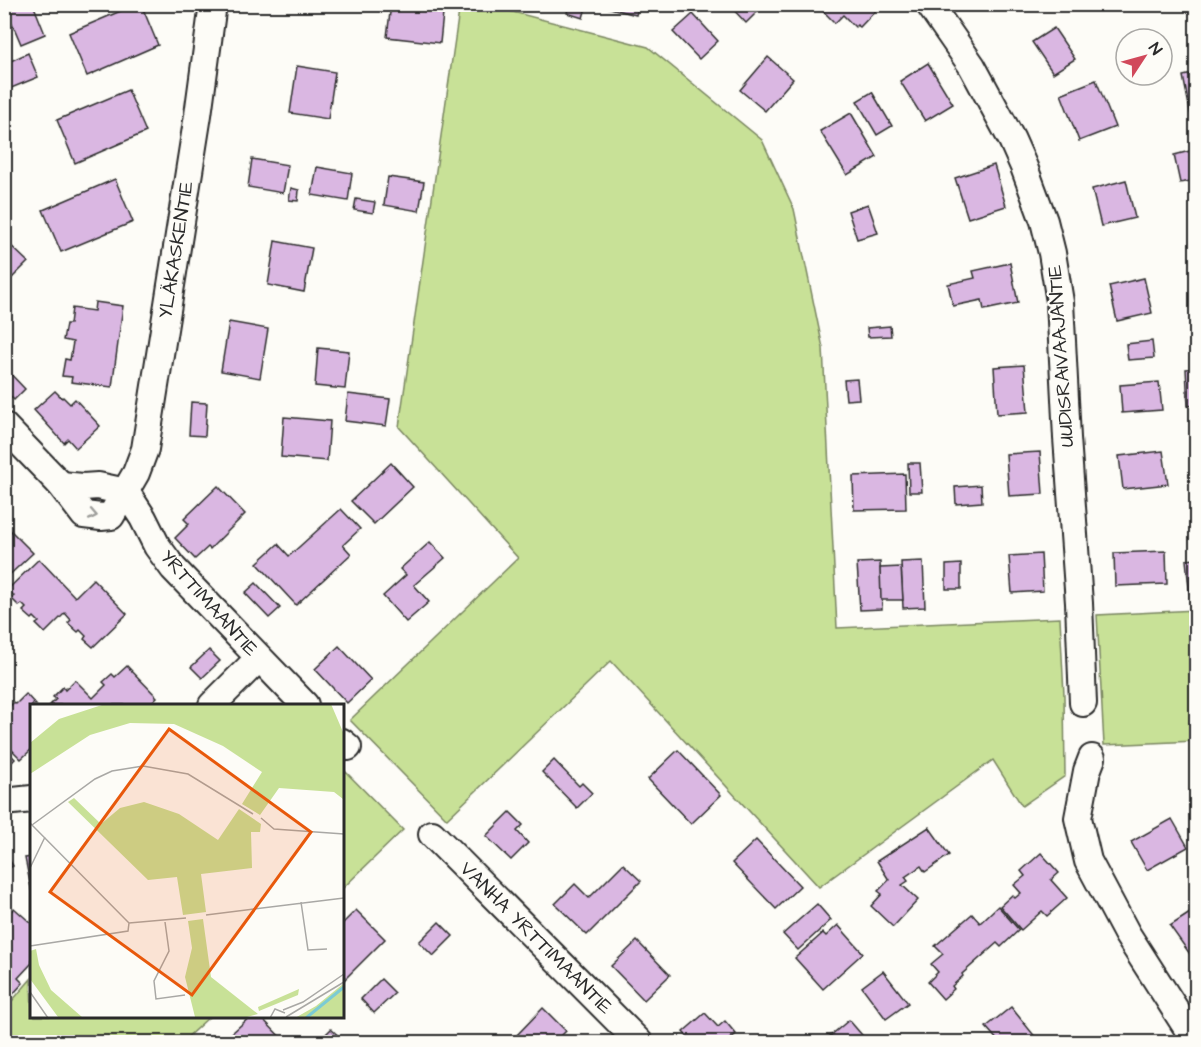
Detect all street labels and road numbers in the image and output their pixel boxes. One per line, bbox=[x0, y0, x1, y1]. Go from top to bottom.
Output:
street label: YLÄKASKENTIE bbox=[151, 179, 201, 321]
street label: UUDISRAIVAAJANTIE bbox=[1041, 264, 1081, 448]
street label: YRTTIMAANTIE bbox=[153, 543, 265, 663]
street label: VANHA YRTTIMAANTIE bbox=[453, 855, 619, 1021]

